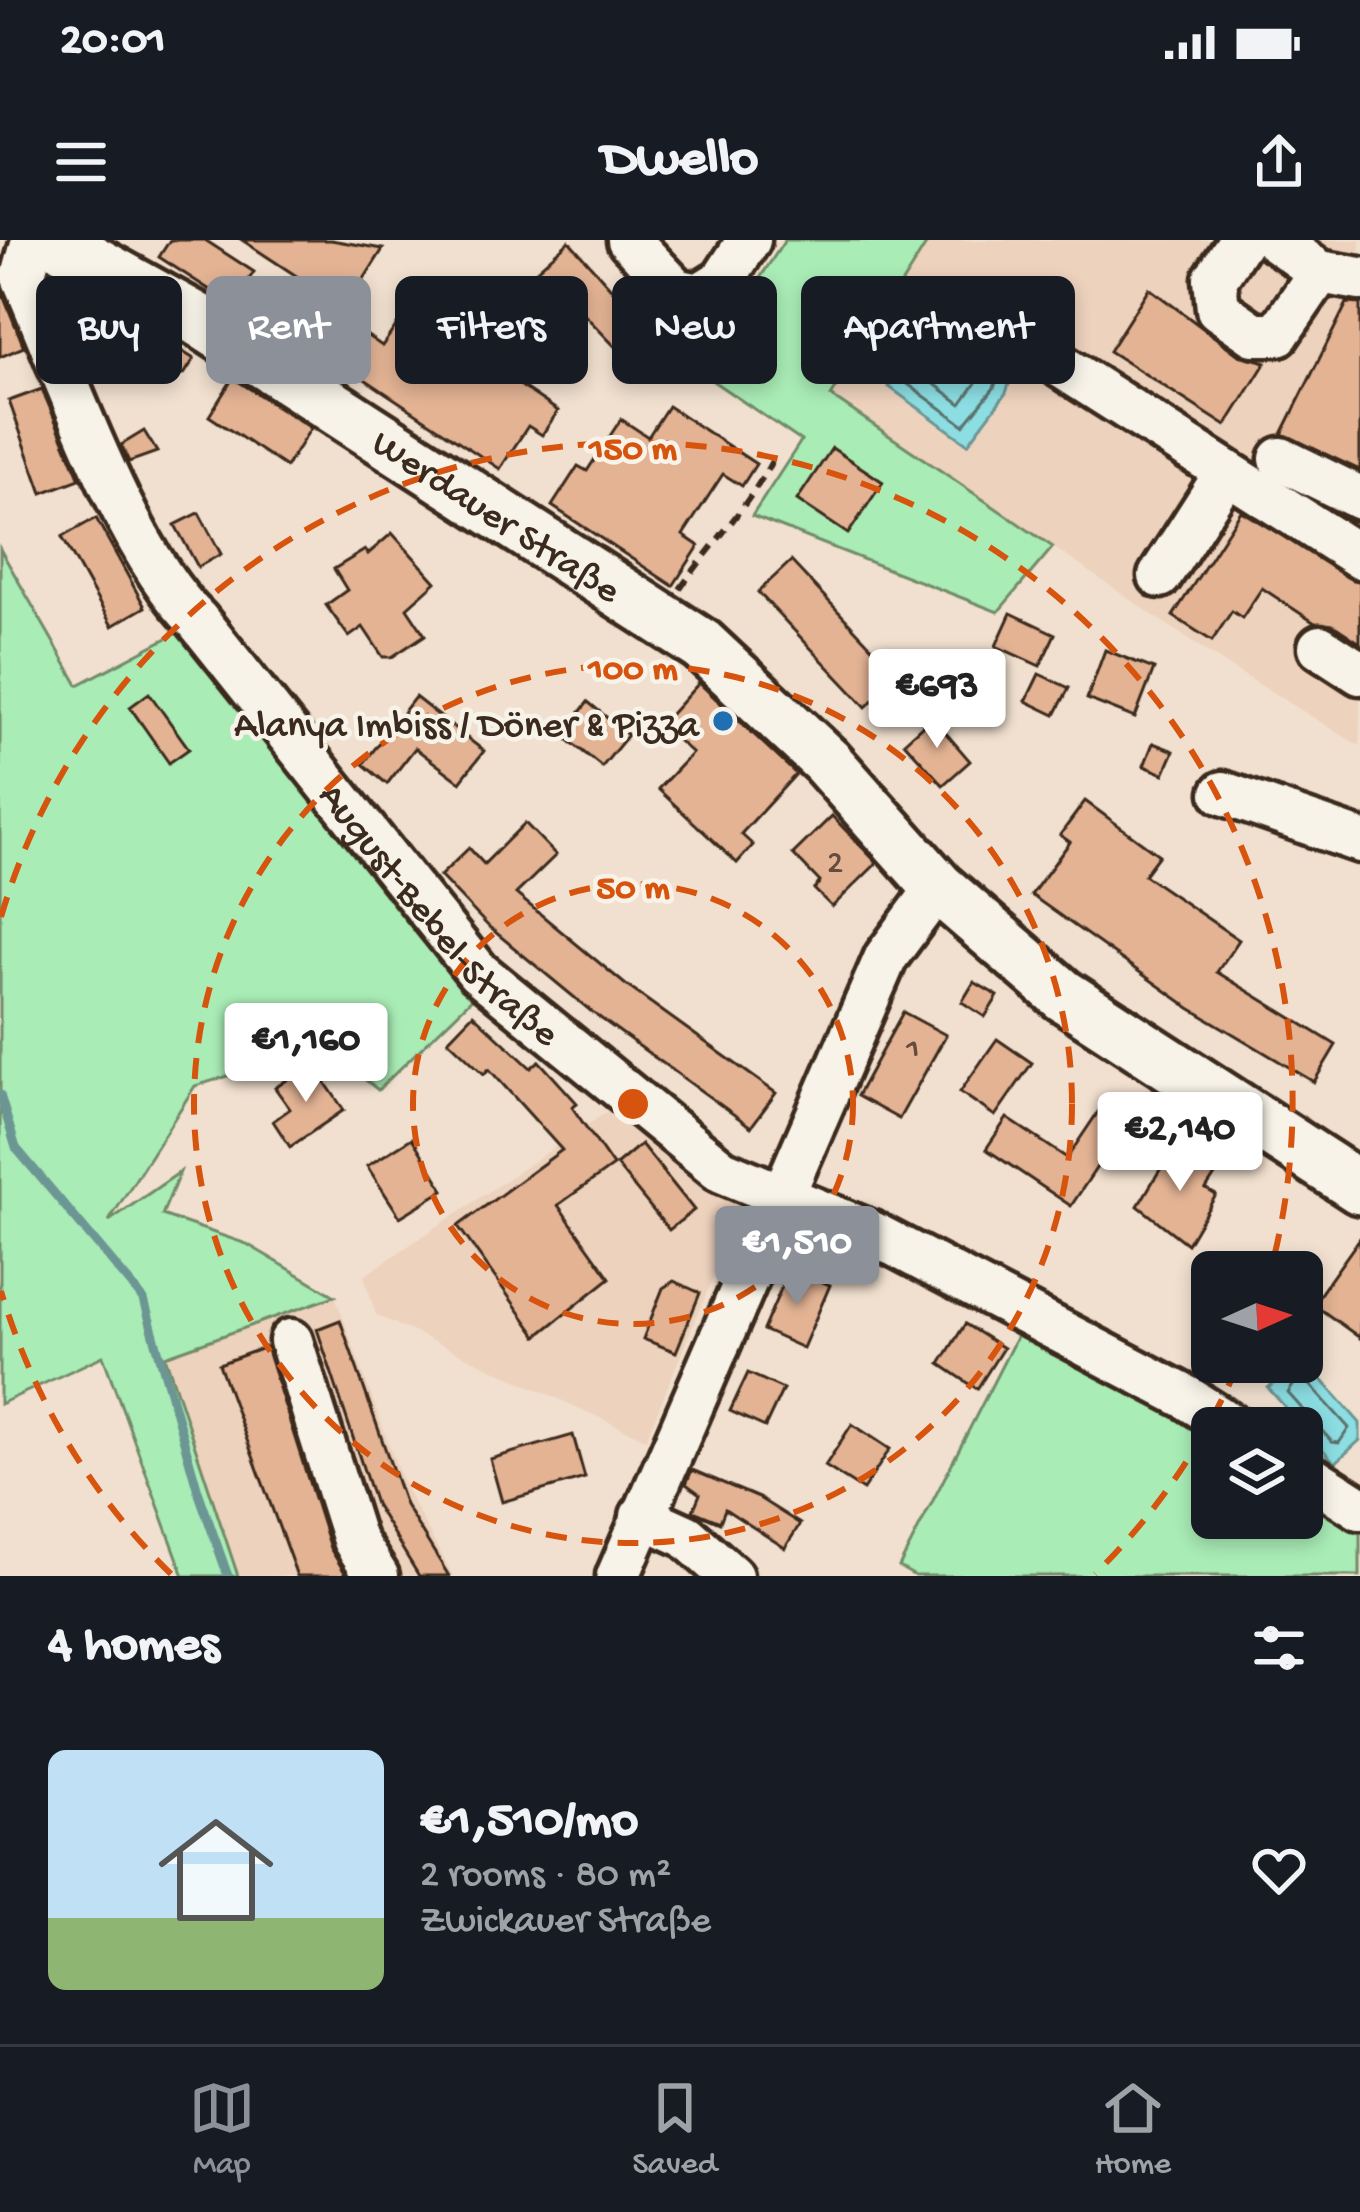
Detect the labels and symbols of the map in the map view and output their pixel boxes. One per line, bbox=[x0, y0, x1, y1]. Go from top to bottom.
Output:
street label: Werdauer Straße bbox=[362, 422, 628, 617]
text: 150 m bbox=[587, 430, 677, 473]
pin: €693 bbox=[866, 649, 1008, 751]
text: 100 m bbox=[586, 650, 678, 693]
place label: Alanya Imbiss / Döner & Pizza bbox=[234, 705, 700, 751]
marker: Alanya Imbiss / Döner & Pizza bbox=[710, 708, 736, 734]
street label: August-Bebel-Straße bbox=[306, 776, 567, 1060]
house number: 2 bbox=[827, 846, 843, 884]
text: 50 m bbox=[596, 869, 670, 912]
pin: €1,160 bbox=[208, 1003, 404, 1105]
house number: 1 bbox=[905, 1032, 920, 1070]
centre of rings bbox=[612, 1083, 654, 1125]
pin: €2,140 bbox=[1082, 1092, 1278, 1194]
pin: €1,510 bbox=[699, 1206, 895, 1308]
north arrow bbox=[1191, 1251, 1323, 1383]

